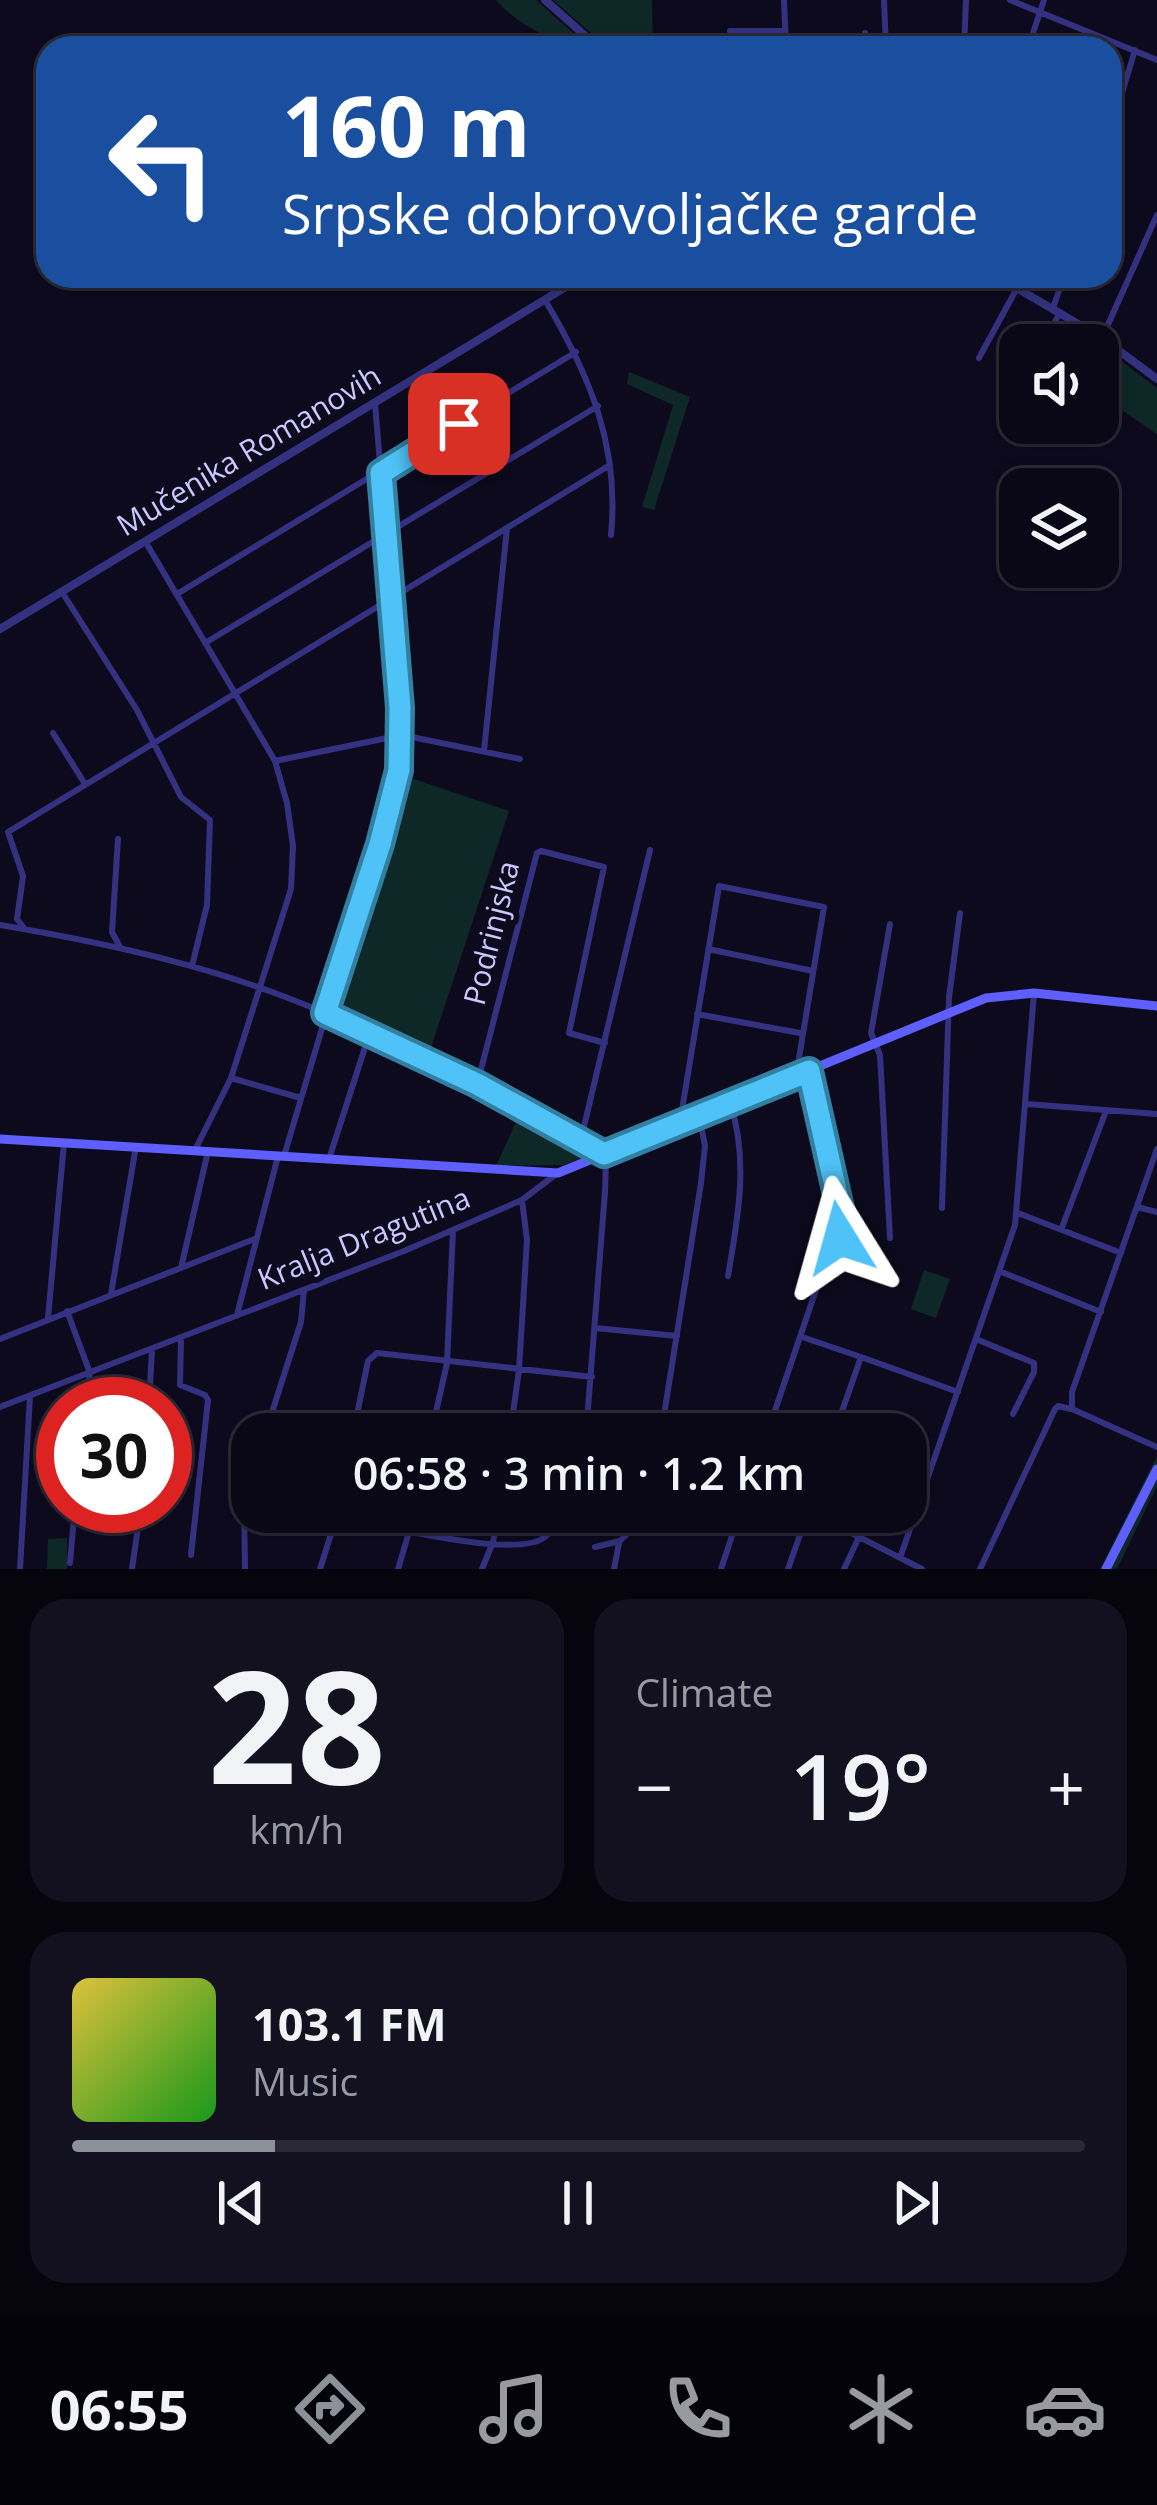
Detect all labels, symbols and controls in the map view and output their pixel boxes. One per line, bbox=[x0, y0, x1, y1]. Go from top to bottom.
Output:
text: 160 m bbox=[282, 67, 530, 182]
icon: left bbox=[84, 84, 240, 240]
text: Srpske dobrovoljačke garde bbox=[282, 176, 978, 250]
map controls bbox=[999, 324, 1119, 588]
button: sound bbox=[999, 324, 1119, 444]
street label: Mučenika Romanovih bbox=[109, 355, 388, 545]
pin bbox=[408, 373, 510, 475]
icon: arrive bbox=[426, 391, 492, 457]
button: layers bbox=[999, 468, 1119, 588]
street label: Podrinjska bbox=[453, 856, 528, 1009]
position arrow bbox=[777, 1175, 903, 1301]
street label: Kralja Dragutina bbox=[251, 1176, 476, 1299]
speed limit sign: 30 bbox=[36, 1377, 192, 1533]
text: 06:58 · 3 min · 1.2 km bbox=[353, 1442, 805, 1503]
text: 28 bbox=[208, 1617, 386, 1830]
text: Climate bbox=[636, 1665, 773, 1718]
text: 19° bbox=[790, 1724, 931, 1846]
text: − bbox=[636, 1741, 673, 1831]
text: + bbox=[1047, 1741, 1085, 1831]
text: km/h bbox=[249, 1802, 344, 1855]
text: 103.1 FM bbox=[252, 1993, 447, 2054]
text: Music bbox=[252, 2054, 358, 2107]
icon: previous bbox=[208, 2170, 274, 2236]
icon: pause bbox=[545, 2170, 611, 2236]
icon: next bbox=[883, 2170, 949, 2236]
icon: directions bbox=[288, 2367, 372, 2451]
icon: music bbox=[472, 2367, 556, 2451]
icon: phone bbox=[656, 2367, 740, 2451]
icon: climate bbox=[839, 2367, 923, 2451]
icon: car bbox=[1023, 2367, 1107, 2451]
text: 06:55 bbox=[50, 2372, 189, 2446]

